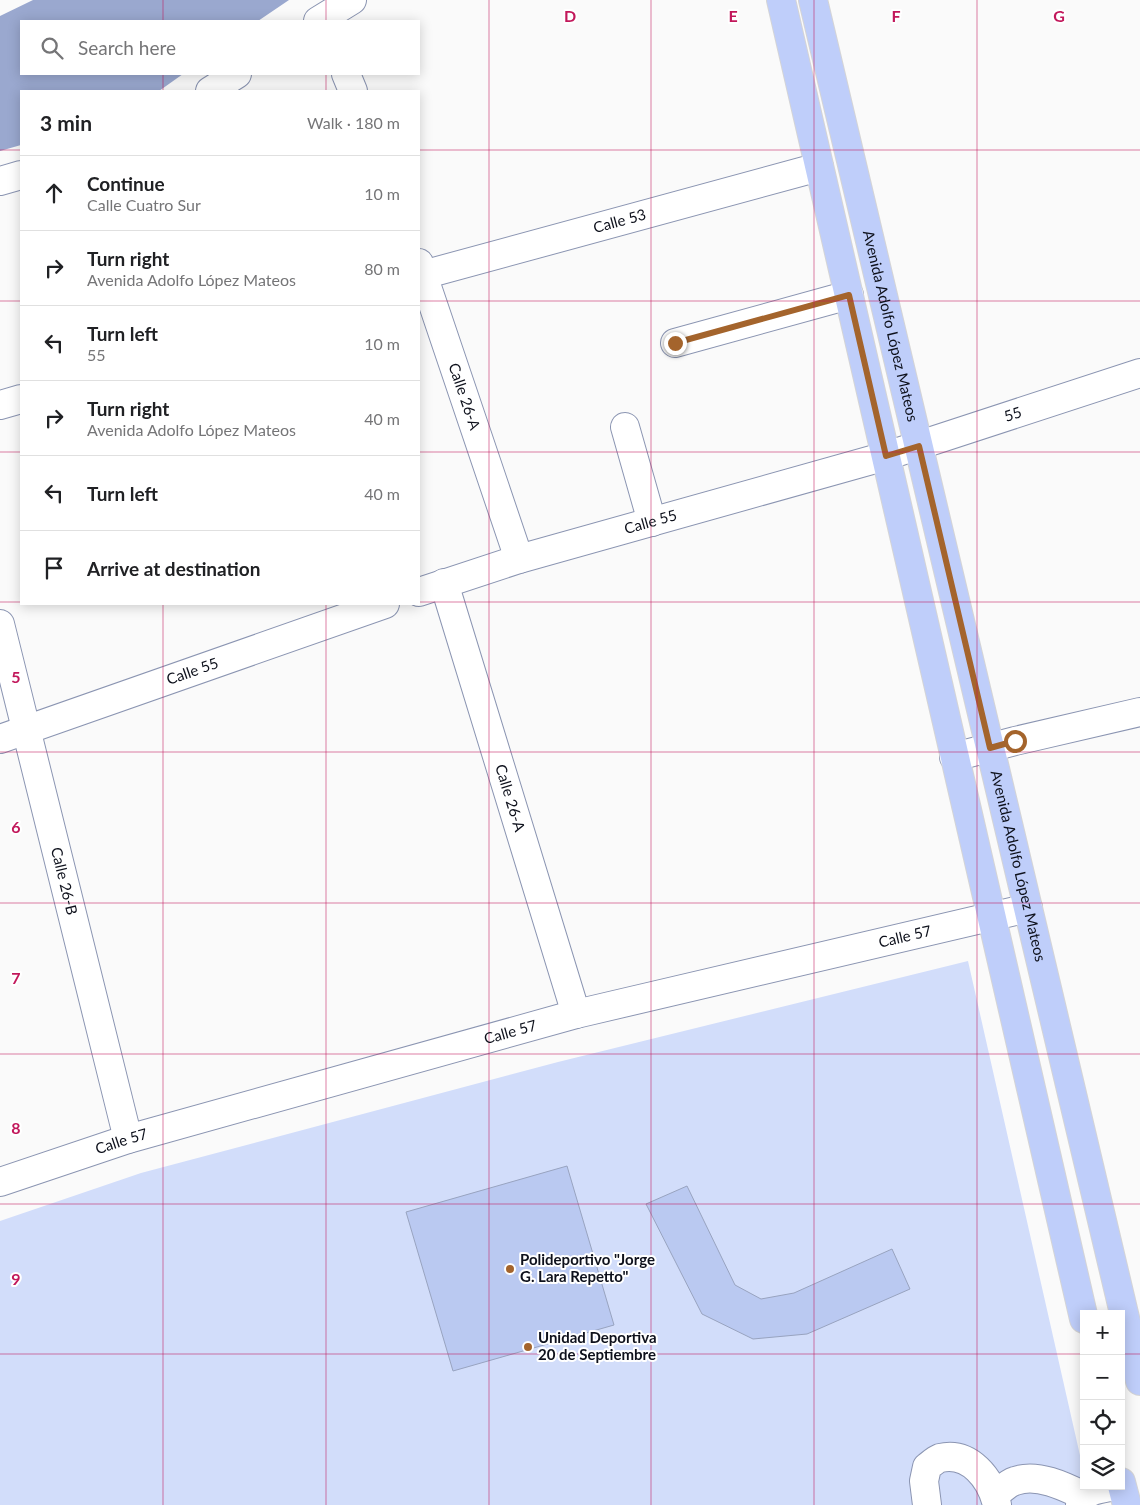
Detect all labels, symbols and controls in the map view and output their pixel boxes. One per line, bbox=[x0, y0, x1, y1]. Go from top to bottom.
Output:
text: D bbox=[564, 6, 576, 25]
text: E bbox=[728, 6, 738, 25]
text: F bbox=[891, 6, 901, 25]
text: G bbox=[1053, 6, 1065, 25]
search box bbox=[20, 20, 420, 75]
icon: search bbox=[38, 34, 66, 62]
text: Search here bbox=[78, 36, 176, 59]
text: 3 min bbox=[40, 110, 92, 135]
text: Walk · 180 m bbox=[307, 113, 400, 132]
text: Continue bbox=[87, 172, 165, 195]
icon: ahead bbox=[40, 179, 68, 207]
text: 10 m bbox=[364, 184, 400, 203]
text: Calle Cuatro Sur bbox=[87, 195, 201, 214]
street label: Calle 53 bbox=[591, 205, 648, 236]
street label: Avenida Adolfo López Mateos bbox=[860, 228, 923, 423]
text: Turn right bbox=[87, 247, 169, 270]
icon: right bbox=[40, 254, 68, 282]
text: 80 m bbox=[364, 259, 400, 278]
text: Avenida Adolfo López Mateos bbox=[87, 270, 296, 289]
text: Turn left bbox=[87, 322, 158, 345]
icon: left bbox=[40, 329, 68, 357]
route end bbox=[664, 332, 687, 355]
text: 10 m bbox=[364, 334, 400, 353]
text: 55 bbox=[87, 345, 106, 364]
street label: Calle 26-A bbox=[445, 360, 485, 433]
text: Turn right bbox=[87, 397, 169, 420]
street label: 55 bbox=[1002, 402, 1024, 425]
icon: right bbox=[40, 404, 68, 432]
text: 40 m bbox=[364, 409, 400, 428]
text: Avenida Adolfo López Mateos bbox=[87, 420, 296, 439]
icon: left bbox=[40, 479, 68, 507]
text: Turn left bbox=[87, 482, 158, 505]
text: 40 m bbox=[364, 484, 400, 503]
street label: Calle 55 bbox=[622, 505, 679, 537]
icon: arrive bbox=[40, 554, 68, 582]
text: Arrive at destination bbox=[87, 557, 260, 580]
street label: Calle 55 bbox=[164, 653, 221, 688]
text: 5 bbox=[11, 667, 21, 686]
route start bbox=[1004, 730, 1027, 753]
street label: Calle 26-A bbox=[492, 762, 530, 835]
street label: Avenida Adolfo López Mateos bbox=[988, 768, 1050, 963]
text: 6 bbox=[11, 817, 21, 836]
street label: Calle 26-B bbox=[48, 845, 82, 917]
street label: Calle 57 bbox=[876, 921, 933, 951]
text: 7 bbox=[11, 968, 21, 987]
street label: Calle 57 bbox=[482, 1015, 539, 1047]
text: 8 bbox=[11, 1118, 21, 1137]
street label: Calle 57 bbox=[93, 1124, 150, 1157]
place label: Polideportivo "Jorge G. Lara Repetto" bbox=[520, 1250, 655, 1285]
marker: Polideportivo "Jorge G. Lara Repetto" bbox=[504, 1263, 516, 1275]
text: 9 bbox=[11, 1269, 21, 1288]
map controls bbox=[1080, 1310, 1125, 1490]
button: + bbox=[1080, 1310, 1125, 1355]
place label: Unidad Deportiva 20 de Septiembre bbox=[538, 1328, 657, 1363]
marker: Unidad Deportiva 20 de Septiembre bbox=[522, 1341, 534, 1353]
button: − bbox=[1080, 1355, 1125, 1400]
button: locate bbox=[1080, 1400, 1125, 1445]
button: layers bbox=[1080, 1445, 1125, 1490]

